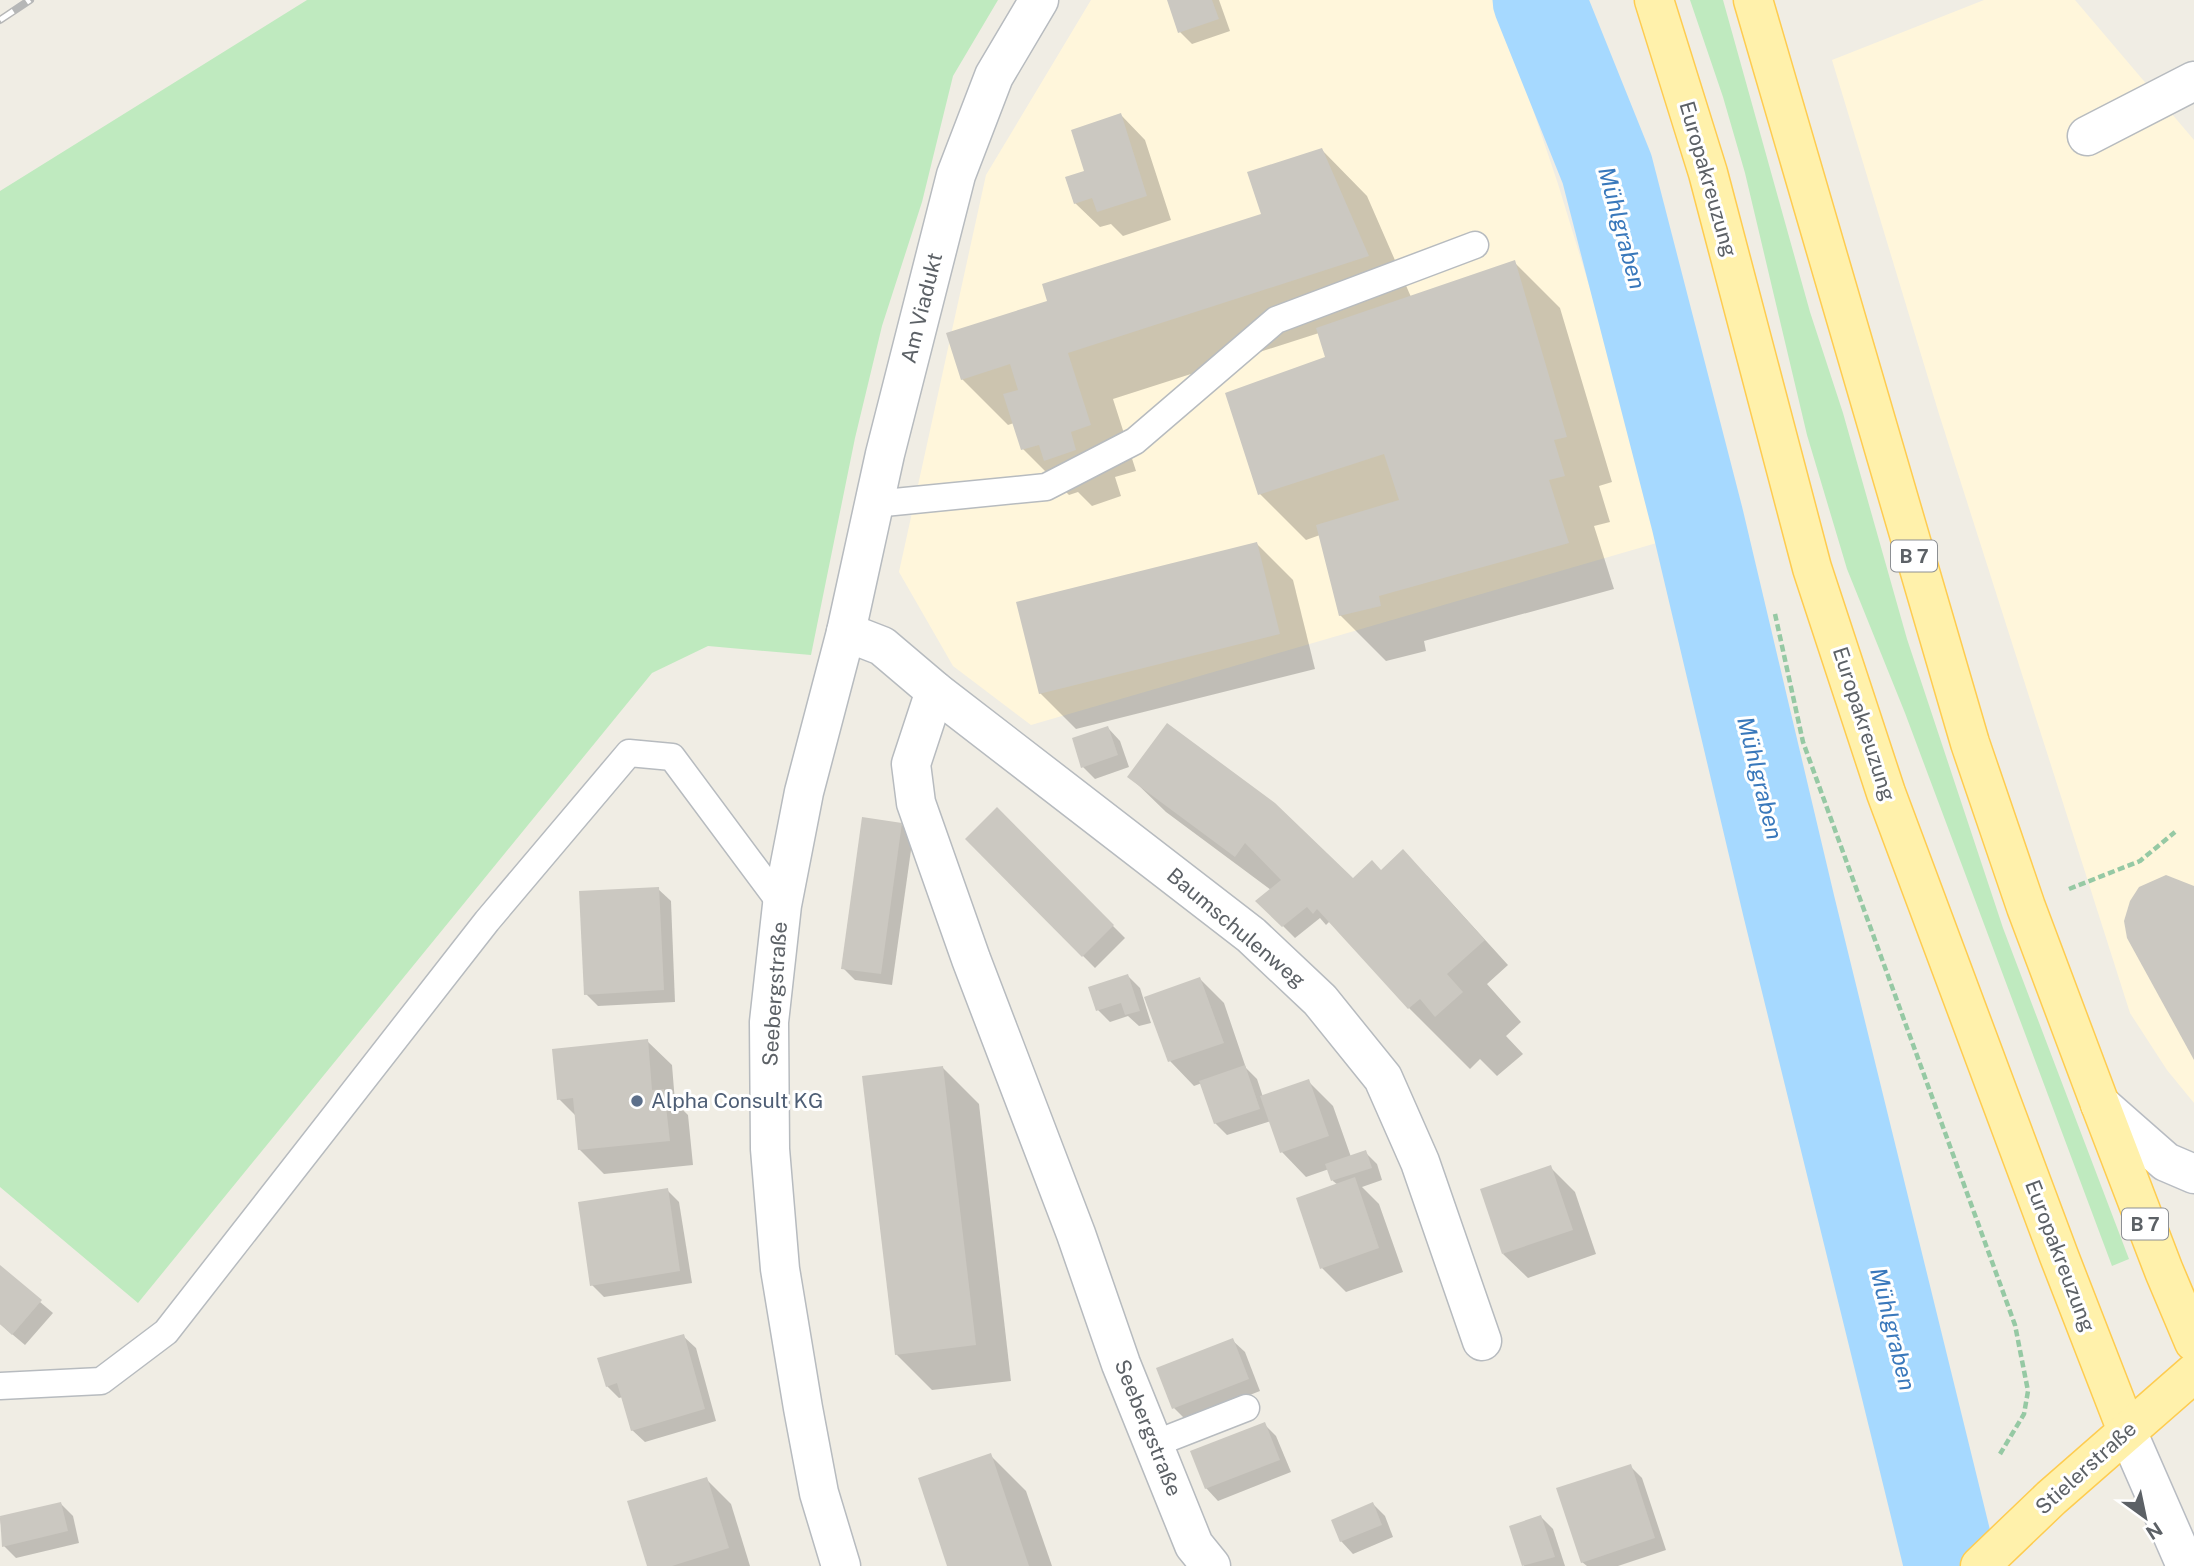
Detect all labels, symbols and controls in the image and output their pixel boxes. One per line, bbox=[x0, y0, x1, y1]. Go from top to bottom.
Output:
street label: Europakreuzung bbox=[1674, 98, 1743, 259]
water label: Mühlgraben bbox=[1593, 164, 1652, 292]
street label: Am Viadukt bbox=[896, 250, 947, 366]
road number: B 7 bbox=[1891, 540, 1937, 572]
street label: Europakreuzung bbox=[1828, 644, 1901, 804]
water label: Mühlgraben bbox=[1732, 714, 1789, 842]
street label: Baumschulenweg bbox=[1162, 862, 1311, 993]
street label: Seebergstraße bbox=[757, 921, 792, 1067]
place label: Alpha Consult KG bbox=[651, 1088, 823, 1113]
marker: Alpha Consult KG bbox=[629, 1093, 645, 1109]
street label: Europakreuzung bbox=[2020, 1176, 2101, 1335]
road number: B 7 bbox=[2122, 1208, 2168, 1240]
water label: Mühlgraben bbox=[1865, 1265, 1922, 1393]
street label: Seebergstraße bbox=[1110, 1356, 1187, 1500]
street label: Stielerstraße bbox=[2030, 1416, 2141, 1519]
north arrow bbox=[2110, 1482, 2180, 1552]
text: N bbox=[2142, 1518, 2166, 1545]

